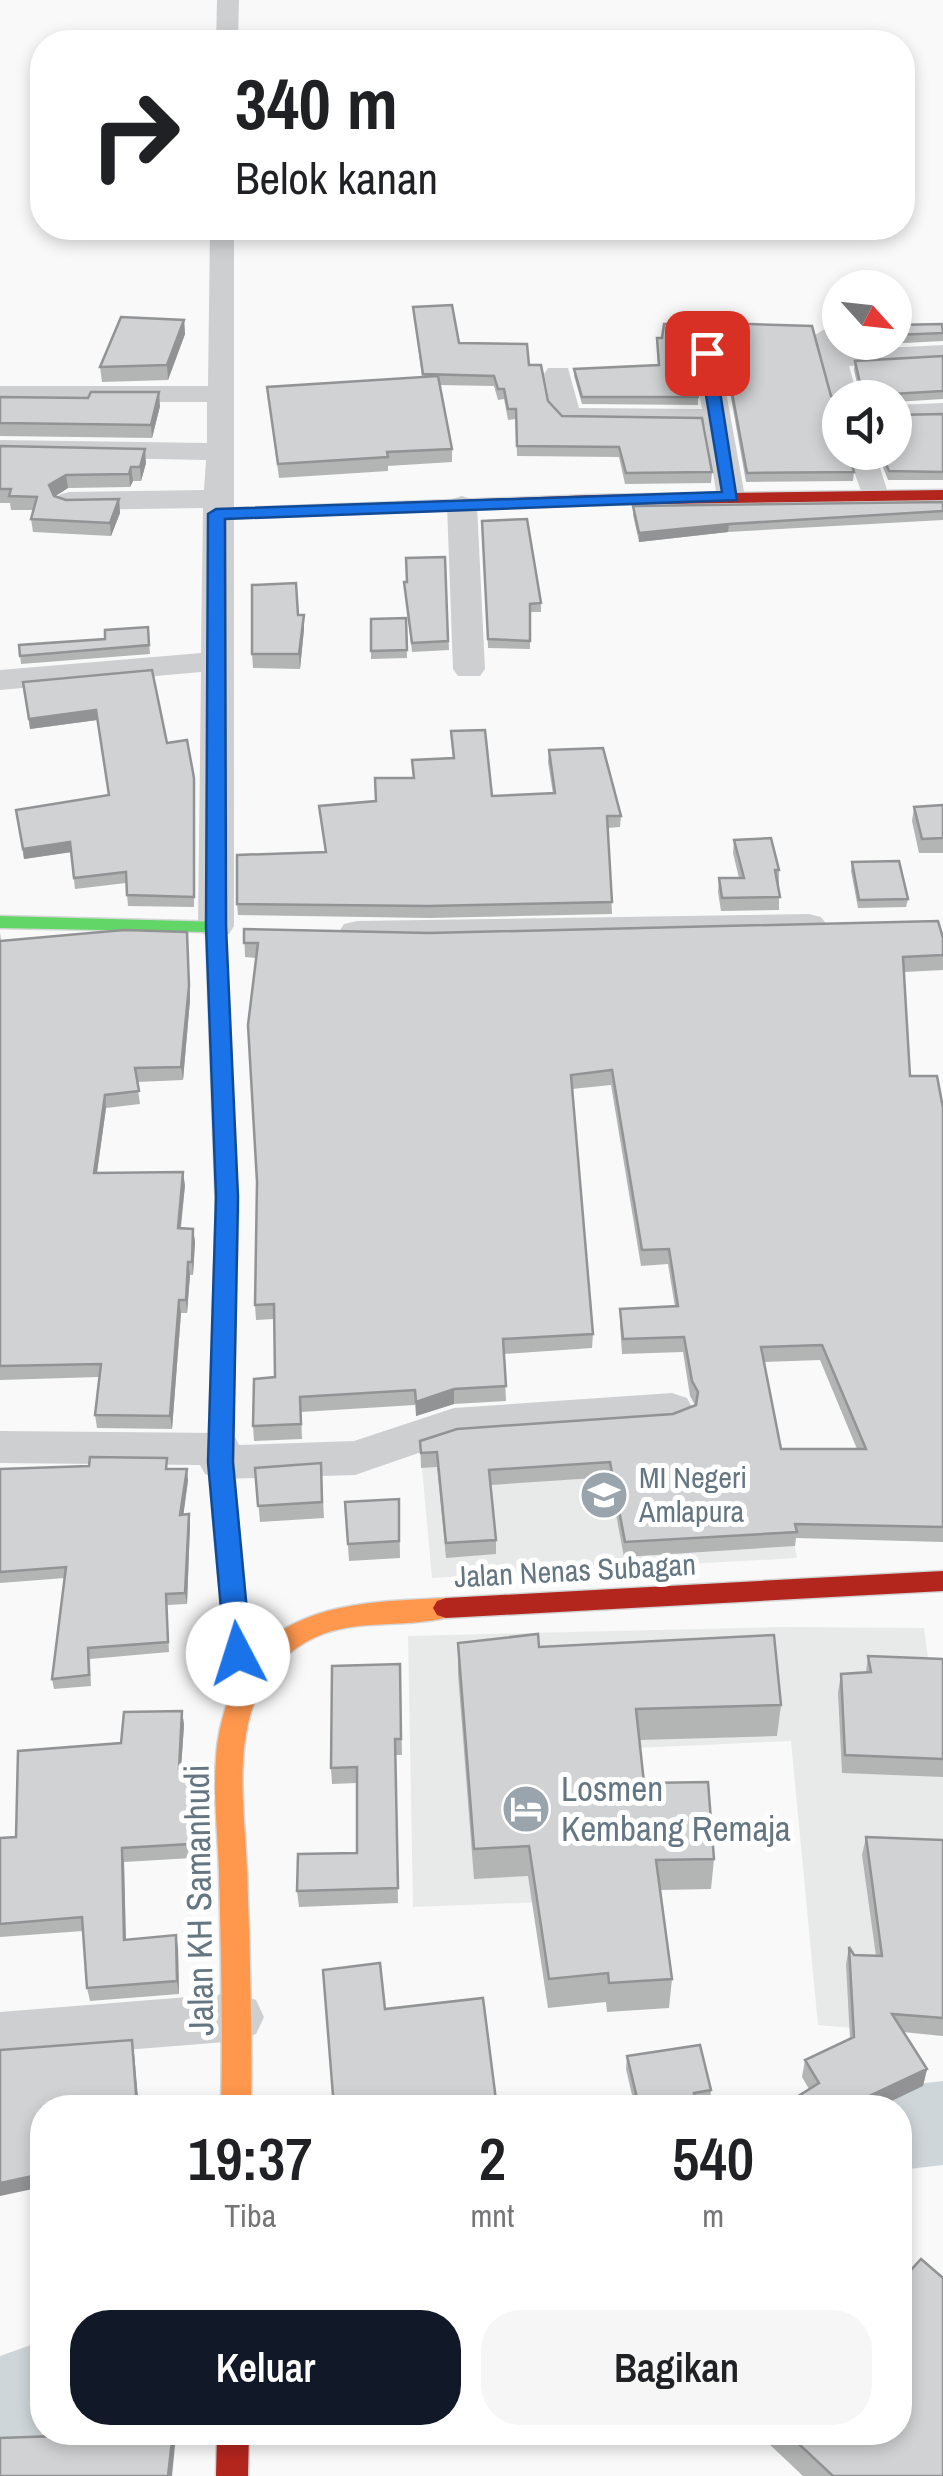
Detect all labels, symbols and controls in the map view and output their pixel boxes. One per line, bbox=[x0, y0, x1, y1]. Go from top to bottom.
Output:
text: 340 m bbox=[235, 57, 398, 151]
icon: right bbox=[70, 70, 200, 200]
text: Belok kanan bbox=[235, 147, 438, 208]
north arrow bbox=[822, 270, 912, 360]
map controls bbox=[822, 270, 912, 470]
pin bbox=[665, 311, 750, 396]
icon: arrive bbox=[680, 326, 735, 381]
button: sound bbox=[822, 380, 912, 470]
place label: MI Negeri Amlapura bbox=[638, 1457, 747, 1531]
school or university icon: MI Negeri Amlapura bbox=[578, 1469, 630, 1521]
street label: Jalan Nenas Subagan bbox=[453, 1544, 697, 1596]
position arrow bbox=[186, 1602, 290, 1706]
street label: Jalan KH Samanhudi bbox=[173, 1764, 224, 2036]
place label: Losmen Kembang Remaja bbox=[561, 1765, 791, 1852]
hotel icon: Losmen Kembang Remaja bbox=[500, 1783, 552, 1835]
text: 19:37 bbox=[188, 2118, 313, 2199]
text: 2 bbox=[479, 2118, 506, 2199]
text: 540 bbox=[672, 2118, 754, 2199]
text: Tiba bbox=[224, 2194, 276, 2237]
text: mnt bbox=[471, 2194, 514, 2237]
text: m bbox=[702, 2194, 724, 2237]
button: Keluar bbox=[70, 2310, 461, 2425]
button: Bagikan bbox=[481, 2310, 872, 2425]

